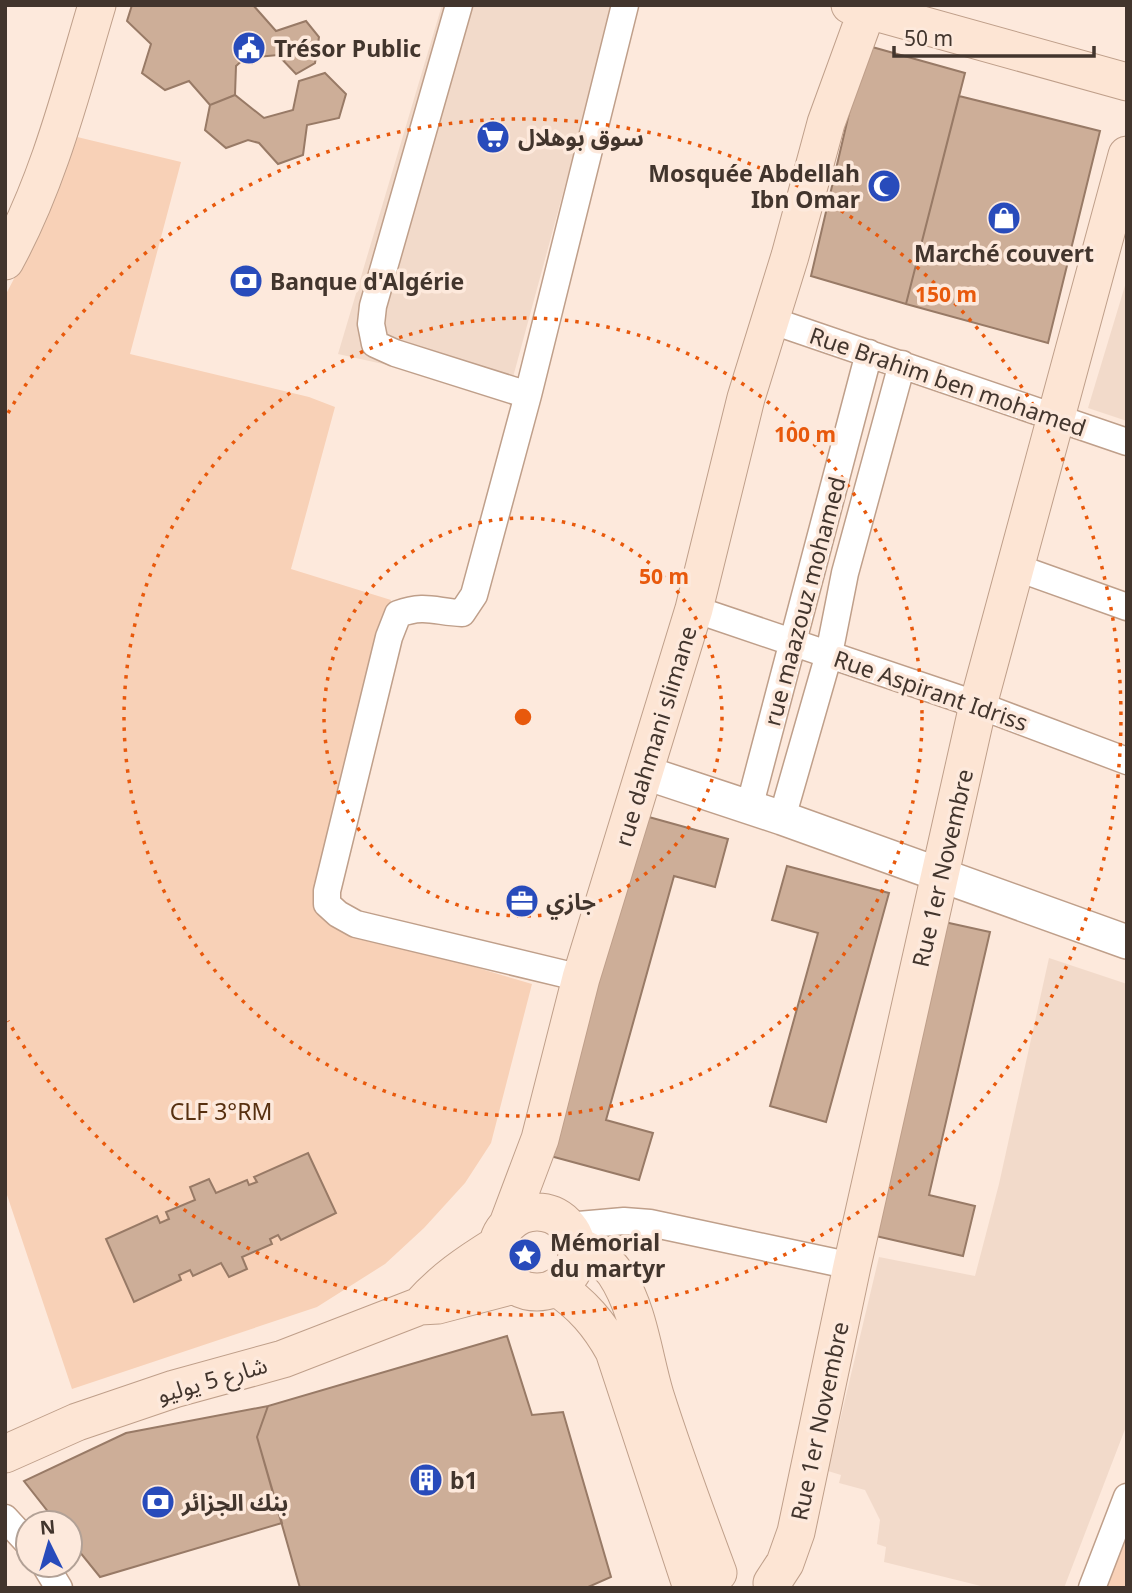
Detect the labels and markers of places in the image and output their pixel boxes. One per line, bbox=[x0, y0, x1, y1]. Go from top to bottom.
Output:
public building icon: Trésor Public bbox=[230, 29, 268, 67]
place label: Trésor Public bbox=[274, 32, 421, 64]
supermarket icon: سوق بوهلال bbox=[474, 118, 512, 156]
place label: سوق بوهلال bbox=[518, 121, 644, 153]
place label: Mosquée Abdellah Ibn Omar bbox=[648, 157, 860, 215]
mosque icon: Mosquée Abdellah Ibn Omar bbox=[865, 167, 903, 205]
shop icon: Marché couvert bbox=[985, 199, 1023, 237]
place label: Marché couvert bbox=[914, 237, 1094, 269]
bank icon: Banque d'Algérie bbox=[227, 262, 265, 300]
place label: Banque d'Algérie bbox=[270, 265, 464, 297]
centre of rings bbox=[511, 705, 535, 729]
office icon: جازي bbox=[503, 882, 541, 920]
place label: جازي bbox=[546, 885, 596, 920]
place label: Mémorial du martyr bbox=[550, 1226, 665, 1284]
place icon: Mémorial du martyr bbox=[506, 1236, 544, 1274]
building icon: b1 bbox=[407, 1461, 445, 1499]
place label: b1 bbox=[450, 1464, 478, 1496]
bank icon: بنك الجزائر bbox=[139, 1483, 177, 1521]
place label: بنك الجزائر bbox=[181, 1486, 288, 1518]

